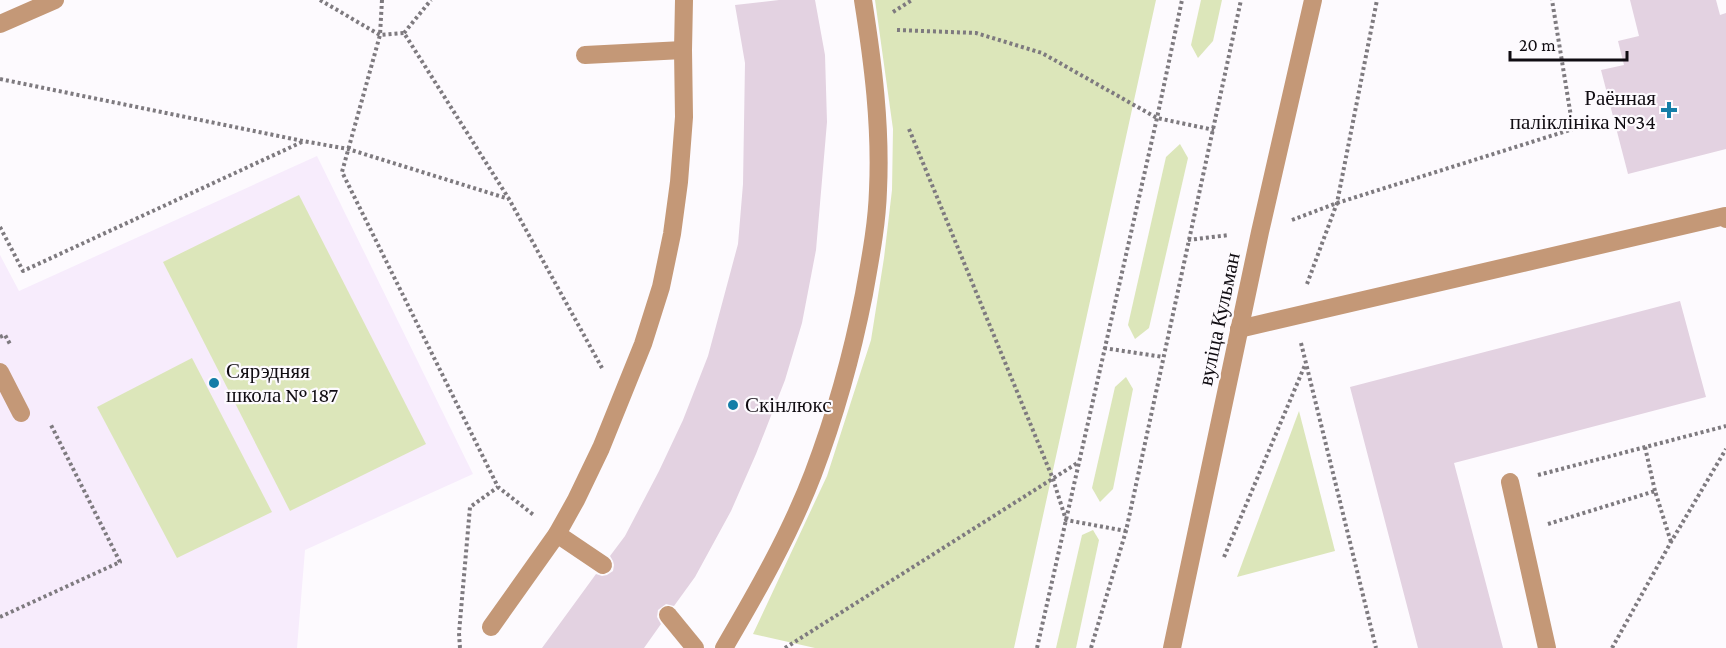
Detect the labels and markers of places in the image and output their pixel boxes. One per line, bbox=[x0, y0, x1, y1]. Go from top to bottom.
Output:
place label: Раённая паліклініка №34 bbox=[1510, 86, 1656, 134]
marker: Раённая паліклініка №34 bbox=[1660, 101, 1678, 119]
place label: Сярэдняя школа № 187 bbox=[226, 359, 339, 407]
marker: Сярэдняя школа № 187 bbox=[207, 376, 221, 390]
place label: Скінлюкс bbox=[745, 393, 831, 417]
marker: Скінлюкс bbox=[726, 398, 740, 412]

